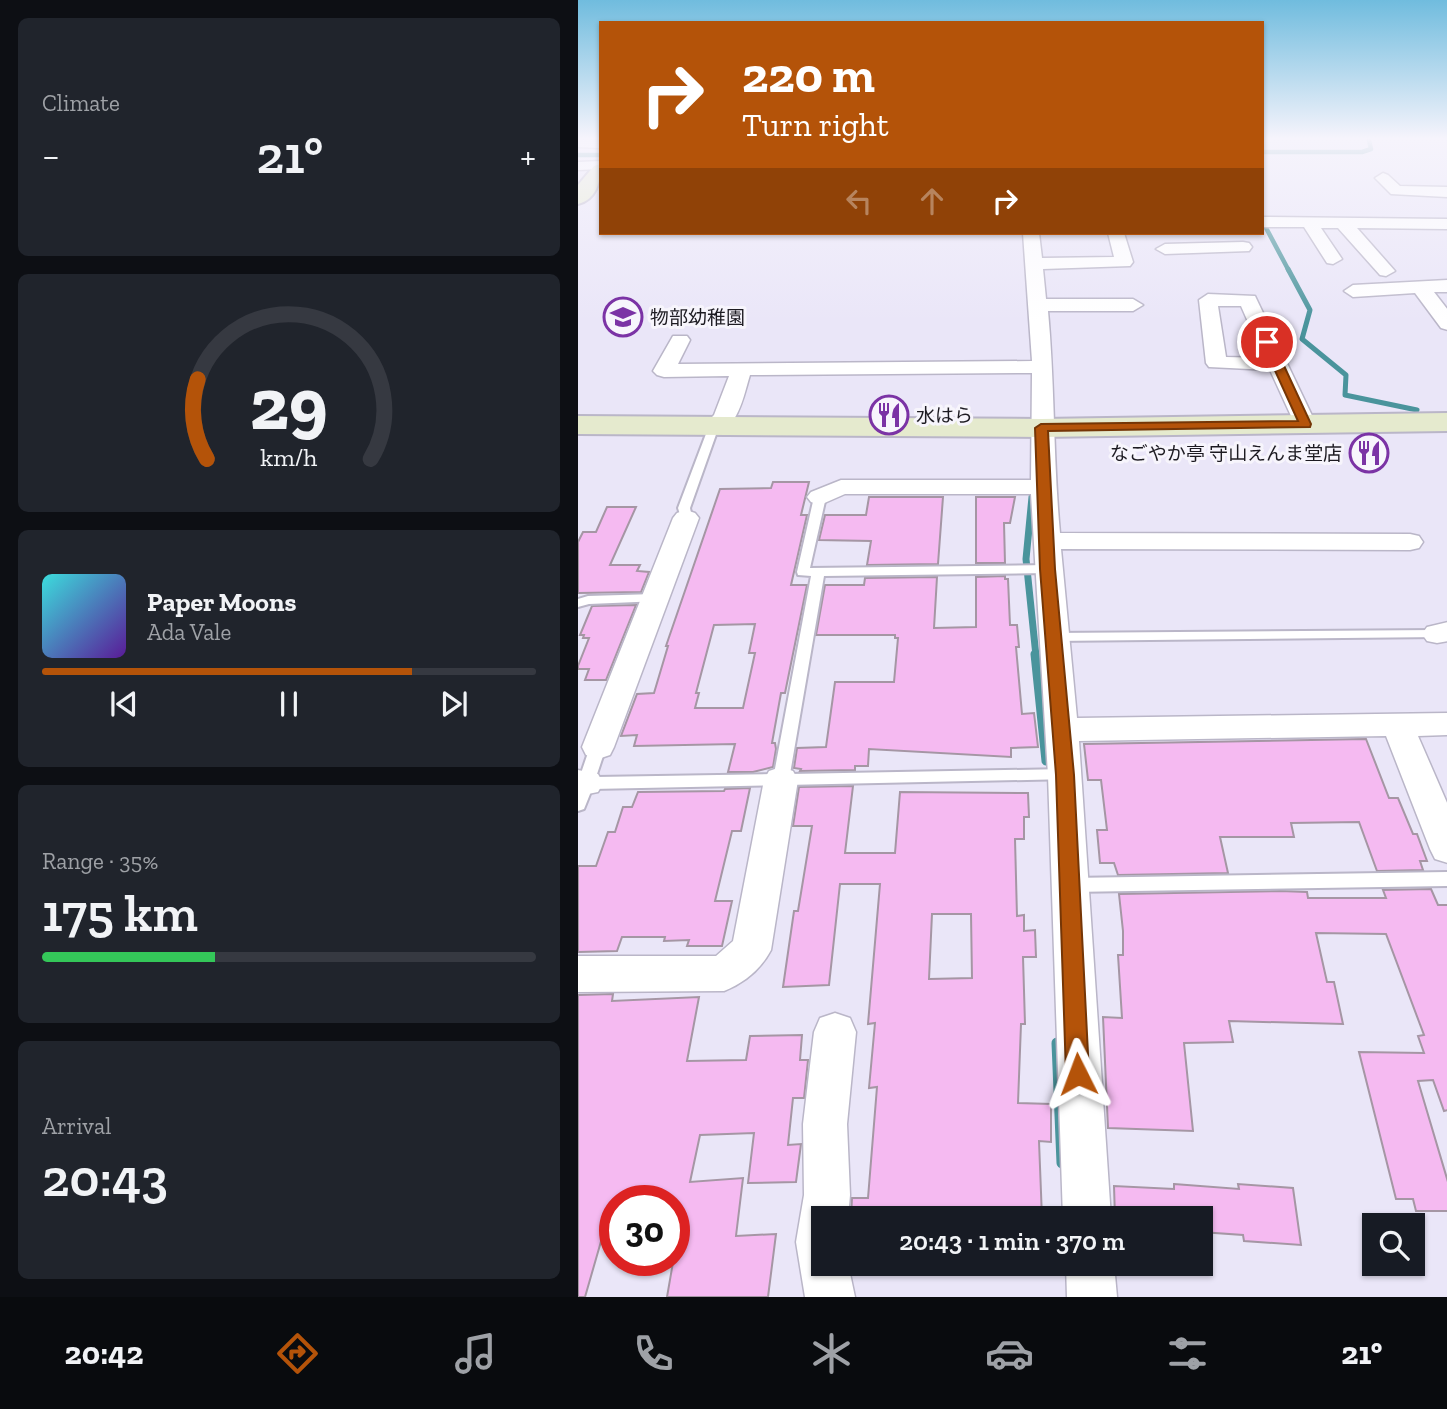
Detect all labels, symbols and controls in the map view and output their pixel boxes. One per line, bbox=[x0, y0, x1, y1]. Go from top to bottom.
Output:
text: 220 m bbox=[742, 46, 875, 105]
icon: right bbox=[627, 49, 718, 140]
text: Climate bbox=[42, 89, 120, 117]
text: Turn right bbox=[742, 106, 889, 144]
text: 21° bbox=[257, 124, 323, 186]
text: − bbox=[42, 133, 60, 179]
text: + bbox=[520, 133, 536, 179]
icon: left bbox=[840, 182, 878, 220]
icon: ahead bbox=[913, 182, 951, 220]
icon: right bbox=[986, 182, 1024, 220]
school or university icon: 物部幼稚園 bbox=[602, 296, 644, 338]
place label: 物部幼稚園 bbox=[650, 306, 745, 329]
pin bbox=[1237, 312, 1297, 372]
icon: arrive bbox=[1248, 323, 1286, 361]
text: 29 bbox=[250, 360, 328, 448]
restaurant icon: 水はら bbox=[868, 394, 910, 436]
place label: 水はら bbox=[916, 404, 973, 427]
restaurant icon: なごやか亭 守山えんま堂店 bbox=[1348, 432, 1390, 474]
text: km/h bbox=[260, 441, 318, 471]
place label: なごやか亭 守山えんま堂店 bbox=[1110, 442, 1342, 465]
text: Paper Moons bbox=[147, 586, 296, 618]
text: Ada Vale bbox=[147, 618, 231, 646]
icon: previous bbox=[105, 685, 143, 723]
icon: pause bbox=[270, 685, 308, 723]
icon: next bbox=[435, 685, 473, 723]
text: Range · 35% bbox=[42, 847, 158, 875]
text: 175 km bbox=[42, 882, 198, 944]
position arrow bbox=[1041, 1037, 1115, 1111]
text: Arrival bbox=[42, 1112, 111, 1140]
text: 20:43 bbox=[42, 1147, 168, 1209]
speed limit sign: 30 bbox=[599, 1185, 690, 1276]
map controls bbox=[1362, 1213, 1425, 1276]
button: search bbox=[1362, 1213, 1425, 1276]
text: 20:43 · 1 min · 370 m bbox=[899, 1225, 1125, 1257]
icon: directions bbox=[273, 1329, 322, 1378]
icon: music bbox=[451, 1329, 500, 1378]
icon: phone bbox=[629, 1329, 678, 1378]
icon: climate bbox=[807, 1329, 856, 1378]
icon: car bbox=[985, 1329, 1034, 1378]
icon: filters bbox=[1163, 1329, 1212, 1378]
text: 20:42 bbox=[65, 1334, 144, 1372]
text: 21° bbox=[1341, 1334, 1382, 1372]

